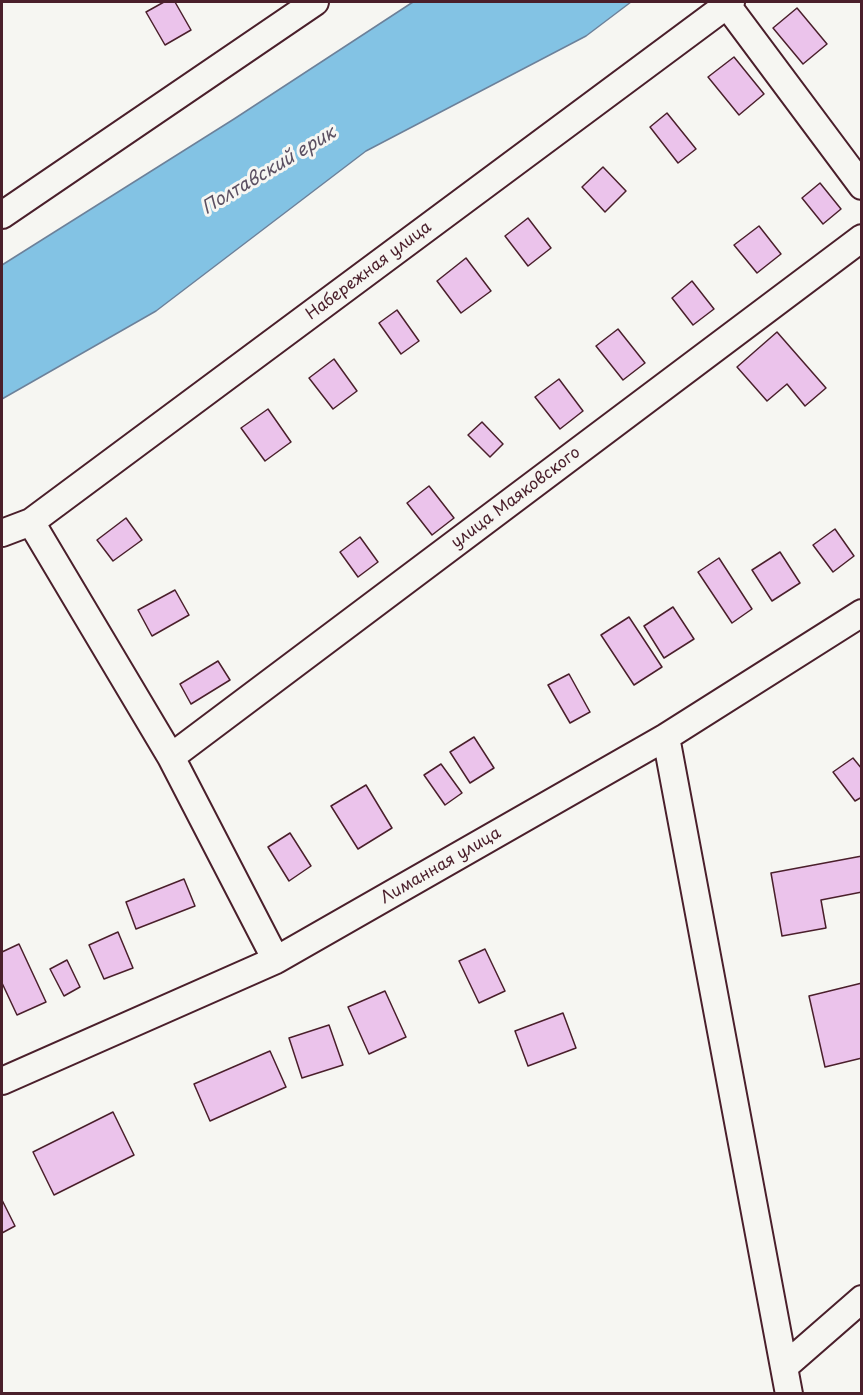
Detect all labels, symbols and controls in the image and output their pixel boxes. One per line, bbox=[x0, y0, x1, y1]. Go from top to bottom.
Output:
water label: Полтавский ерик bbox=[198, 123, 340, 219]
street label: Набережная улица bbox=[303, 218, 435, 324]
street label: улица Маяковского bbox=[448, 443, 584, 553]
street label: Лиманная улица bbox=[377, 824, 505, 908]

